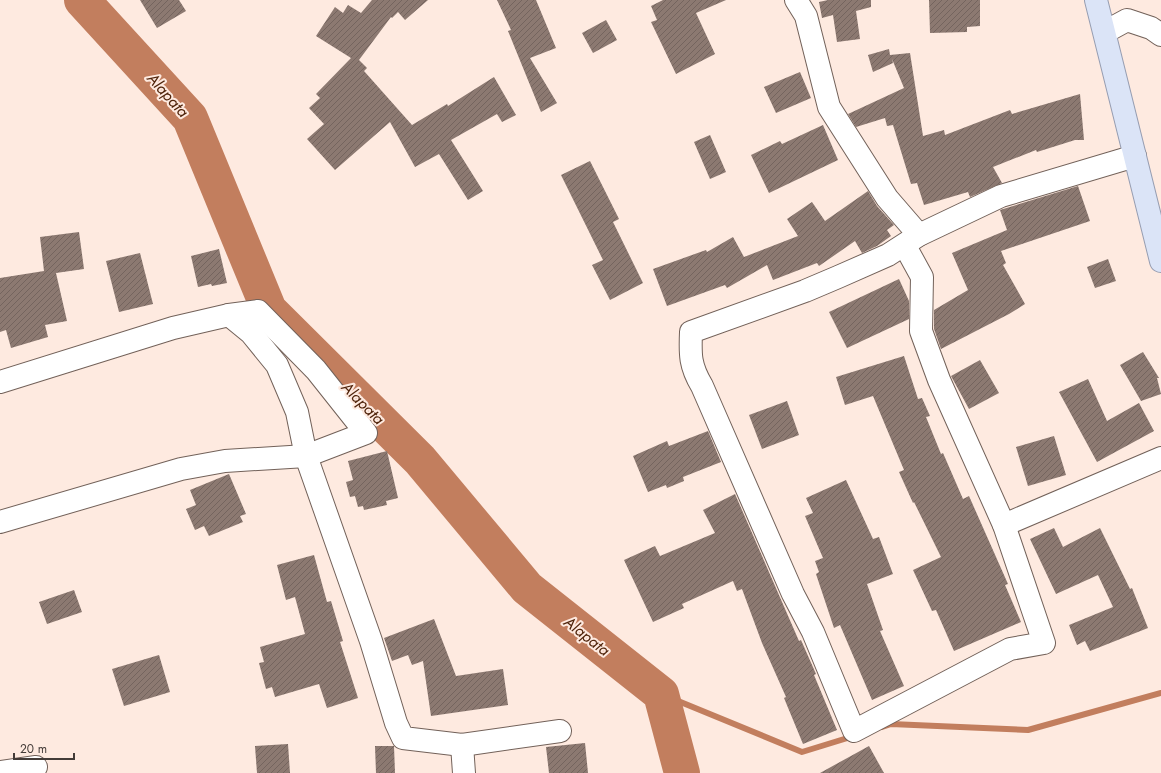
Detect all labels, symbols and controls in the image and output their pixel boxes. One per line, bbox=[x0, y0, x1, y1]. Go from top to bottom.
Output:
water label: Alapata bbox=[141, 67, 194, 122]
water label: Alapata bbox=[335, 375, 390, 430]
water label: Alapata bbox=[558, 610, 615, 661]
scale bar bbox=[14, 735, 74, 761]
text: 20 m bbox=[20, 740, 47, 758]

